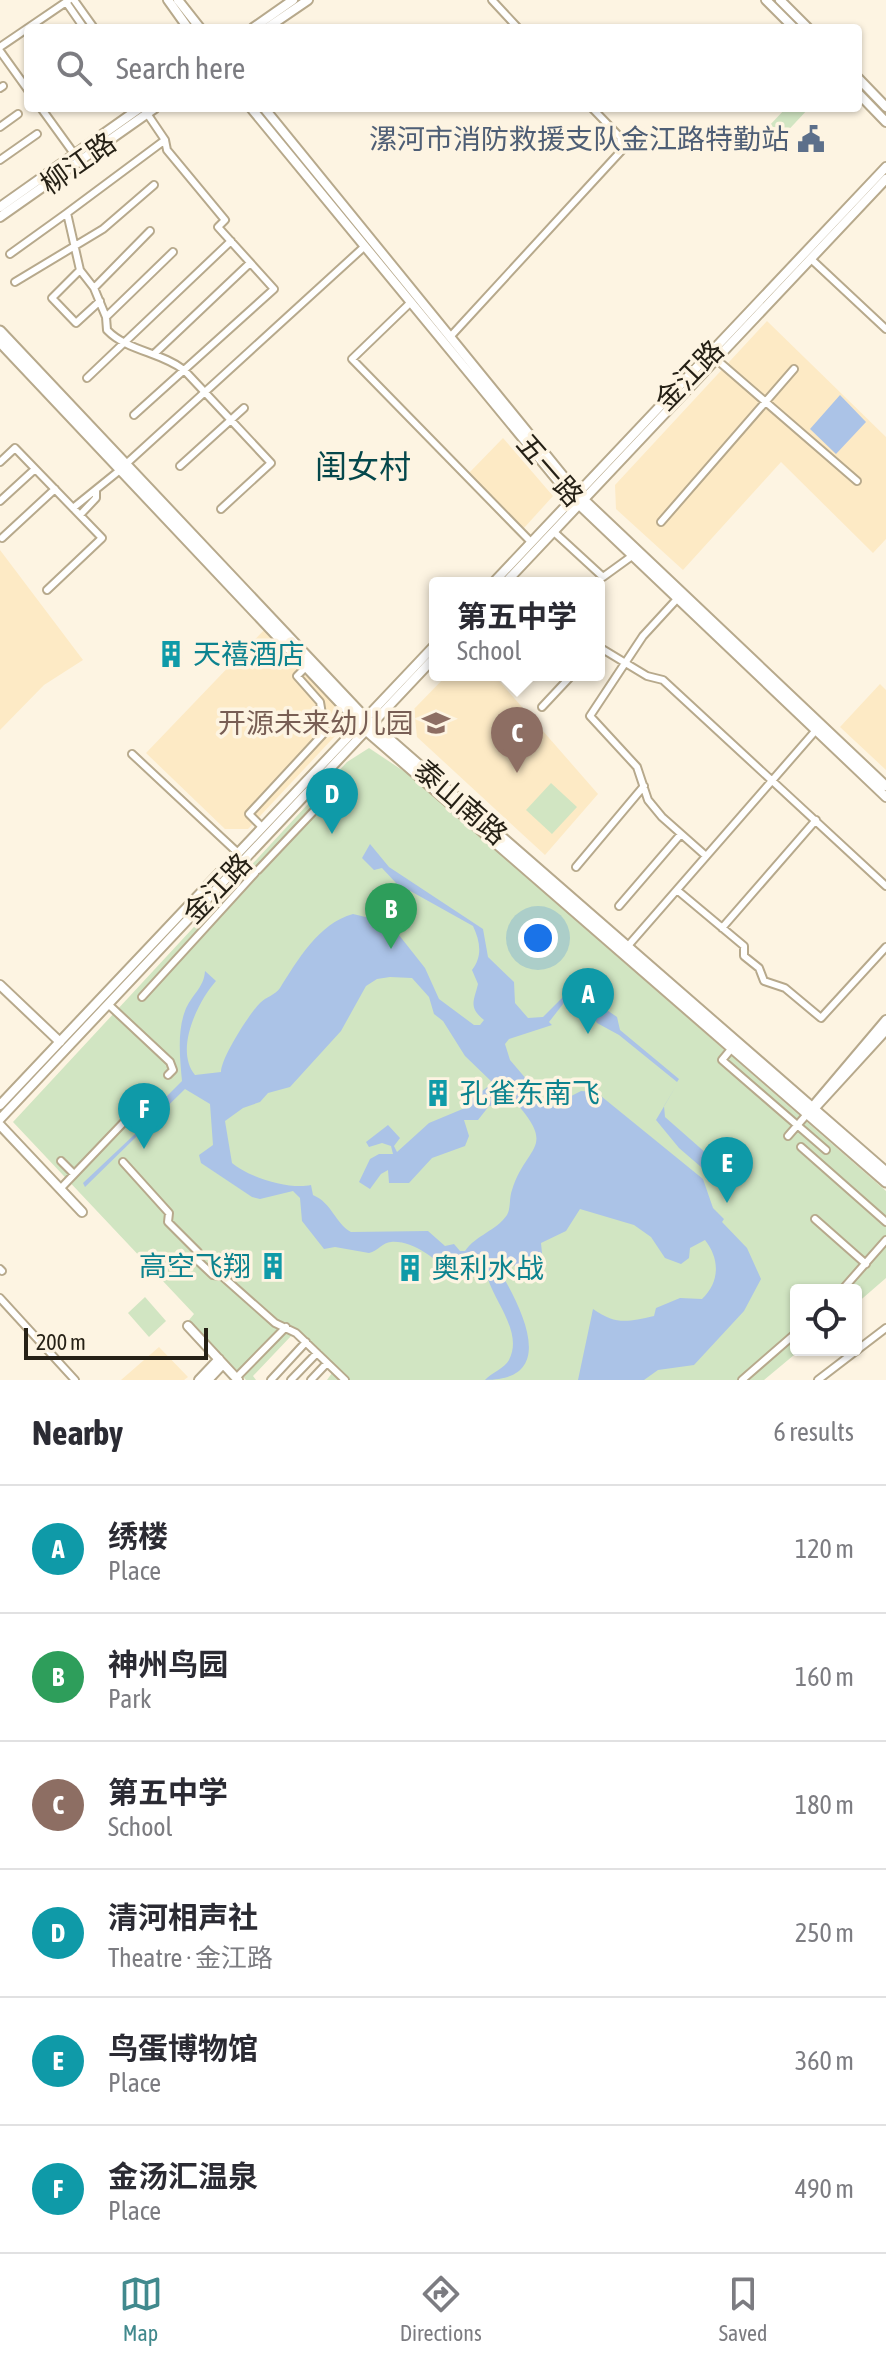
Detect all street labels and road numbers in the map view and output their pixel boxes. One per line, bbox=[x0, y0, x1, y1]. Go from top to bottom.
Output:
street label: 柳江路 bbox=[34, 126, 122, 200]
street label: 金江路 bbox=[648, 334, 730, 416]
street label: 五一路 bbox=[510, 428, 590, 512]
street label: 泰山南路 bbox=[408, 753, 514, 851]
street label: 金江路 bbox=[176, 847, 258, 929]

